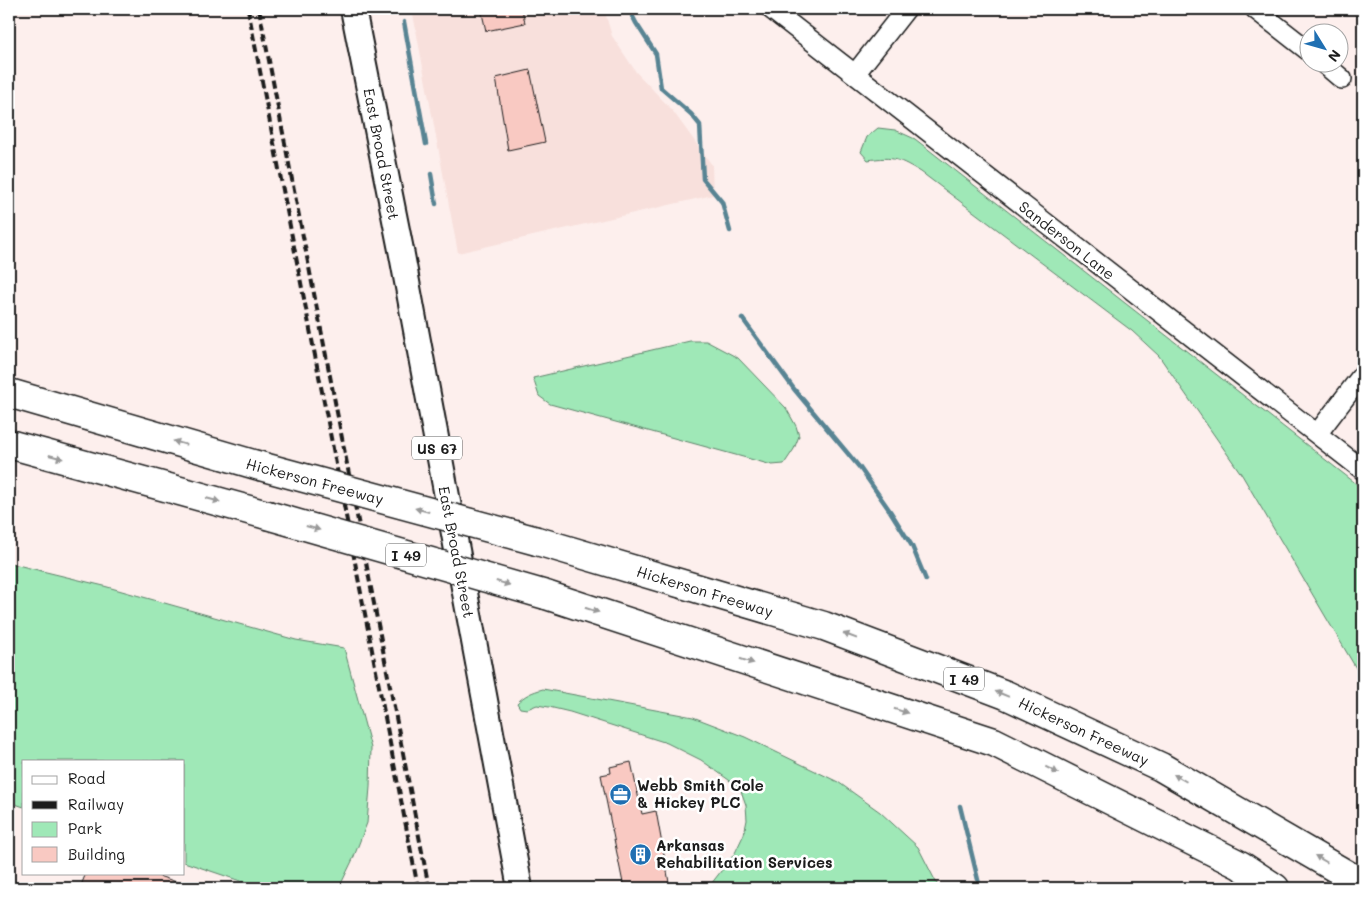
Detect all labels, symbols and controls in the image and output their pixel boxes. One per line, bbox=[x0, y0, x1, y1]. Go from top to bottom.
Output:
north arrow bbox=[1300, 22, 1350, 72]
text: N bbox=[1324, 46, 1346, 66]
street label: East Broad Street bbox=[359, 86, 405, 222]
street label: Sanderson Lane bbox=[1015, 196, 1119, 284]
road number: US 67 bbox=[412, 436, 462, 459]
one-way arrow bbox=[172, 438, 187, 446]
street label: Hickerson Freeway bbox=[244, 453, 386, 509]
one-way arrow bbox=[48, 454, 63, 462]
street label: East Broad Street bbox=[434, 484, 480, 620]
one-way arrow bbox=[205, 496, 220, 504]
one-way arrow bbox=[415, 506, 430, 514]
one-way arrow bbox=[306, 525, 321, 533]
road number: I 49 bbox=[386, 544, 426, 566]
street label: Hickerson Freeway bbox=[634, 561, 776, 621]
one-way arrow bbox=[496, 579, 511, 587]
one-way arrow bbox=[585, 607, 600, 615]
one-way arrow bbox=[842, 632, 857, 640]
one-way arrow bbox=[739, 658, 754, 665]
road number: I 49 bbox=[944, 668, 984, 691]
one-way arrow bbox=[995, 689, 1009, 697]
street label: Hickerson Freeway bbox=[1016, 692, 1152, 770]
one-way arrow bbox=[894, 708, 909, 716]
legend bbox=[22, 760, 185, 874]
one-way arrow bbox=[1045, 767, 1059, 775]
text: Road bbox=[68, 768, 105, 788]
one-way arrow bbox=[1173, 774, 1188, 782]
place label: Webb Smith Cole & Hickey PLC bbox=[637, 775, 764, 812]
office icon: Webb Smith Cole & Hickey PLC bbox=[609, 782, 633, 806]
text: Railway bbox=[68, 794, 124, 814]
text: Park bbox=[68, 818, 102, 838]
place label: Arkansas Rehabilitation Services bbox=[656, 835, 833, 872]
building icon: Arkansas Rehabilitation Services bbox=[628, 842, 652, 866]
text: Building bbox=[68, 844, 125, 864]
one-way arrow bbox=[1314, 855, 1328, 864]

